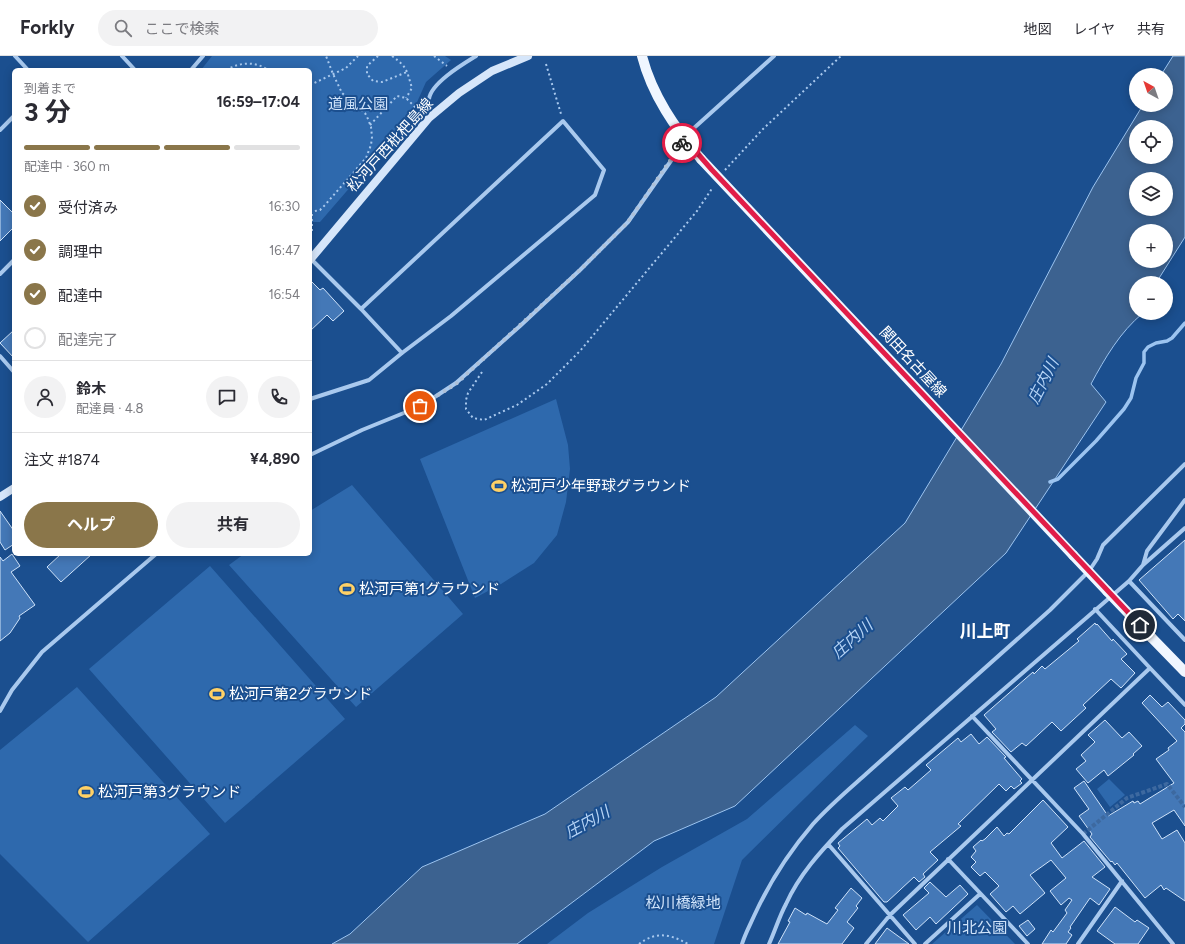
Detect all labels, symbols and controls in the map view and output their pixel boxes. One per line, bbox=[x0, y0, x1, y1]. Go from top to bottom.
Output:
search box bbox=[98, 10, 378, 46]
text: Forkly bbox=[20, 16, 74, 39]
icon: search bbox=[112, 17, 134, 39]
text: ここで検索 bbox=[144, 20, 219, 38]
text: 地図 bbox=[1023, 21, 1051, 38]
text: レイヤ bbox=[1073, 21, 1115, 38]
text: 共有 bbox=[1137, 21, 1165, 38]
north arrow bbox=[1129, 68, 1173, 112]
map controls bbox=[1129, 68, 1173, 320]
text: 到着まで bbox=[24, 81, 76, 96]
text: 16:59–17:04 bbox=[216, 93, 300, 111]
street label: 松河戸西枇杷島線 bbox=[343, 94, 437, 196]
park label: 道風公園 bbox=[328, 95, 388, 113]
text: 3 分 bbox=[24, 96, 71, 128]
button: locate bbox=[1129, 120, 1173, 164]
courier bbox=[662, 123, 702, 163]
icon: bike bbox=[671, 132, 693, 154]
text: 配達中 · 360 m bbox=[24, 159, 110, 174]
button: layers bbox=[1129, 172, 1173, 216]
icon: check bbox=[24, 195, 46, 217]
text: 受付済み bbox=[58, 199, 118, 217]
text: 16:30 bbox=[269, 199, 300, 214]
button: + bbox=[1129, 224, 1173, 268]
icon: check bbox=[24, 239, 46, 261]
text: 調理中 bbox=[58, 243, 103, 261]
text: 16:47 bbox=[269, 243, 300, 258]
button: − bbox=[1129, 276, 1173, 320]
icon: check bbox=[24, 283, 46, 305]
text: 配達中 bbox=[58, 287, 103, 305]
text: 16:54 bbox=[268, 287, 300, 302]
street label: 関田名古屋線 bbox=[876, 323, 950, 401]
text: 配達完了 bbox=[58, 331, 118, 349]
water label: 庄内川 bbox=[1024, 354, 1063, 407]
button: person bbox=[24, 376, 66, 418]
button: chat bbox=[206, 376, 248, 418]
button: phone bbox=[258, 376, 300, 418]
text: 鈴木 bbox=[76, 380, 106, 398]
pin bbox=[403, 389, 437, 423]
icon: bag bbox=[409, 395, 431, 417]
text: 配達員 · 4.8 bbox=[76, 401, 143, 416]
text: ¥4,890 bbox=[250, 450, 300, 468]
text: 注文 #1874 bbox=[24, 451, 100, 469]
sports icon: 松河戸少年野球グラウンド bbox=[490, 477, 508, 495]
place label: 松河戸少年野球グラウンド bbox=[511, 477, 691, 495]
button: ヘルプ bbox=[24, 502, 158, 548]
button: 共有 bbox=[166, 502, 300, 548]
sports icon: 松河戸第1グラウンド bbox=[338, 580, 356, 598]
place label: 松河戸第1グラウンド bbox=[359, 580, 500, 598]
pin bbox=[1123, 608, 1157, 642]
icon: home bbox=[1129, 614, 1151, 636]
water label: 庄内川 bbox=[828, 615, 878, 662]
district label: 川上町 bbox=[960, 621, 1011, 641]
sports icon: 松河戸第2グラウンド bbox=[208, 685, 226, 703]
place label: 松河戸第2グラウンド bbox=[229, 685, 372, 703]
sports icon: 松河戸第3グラウンド bbox=[77, 783, 95, 801]
place label: 松河戸第3グラウンド bbox=[98, 783, 241, 801]
water label: 庄内川 bbox=[561, 801, 614, 842]
park label: 松川橋緑地 bbox=[645, 894, 721, 912]
park label: 川北公園 bbox=[947, 919, 1007, 937]

